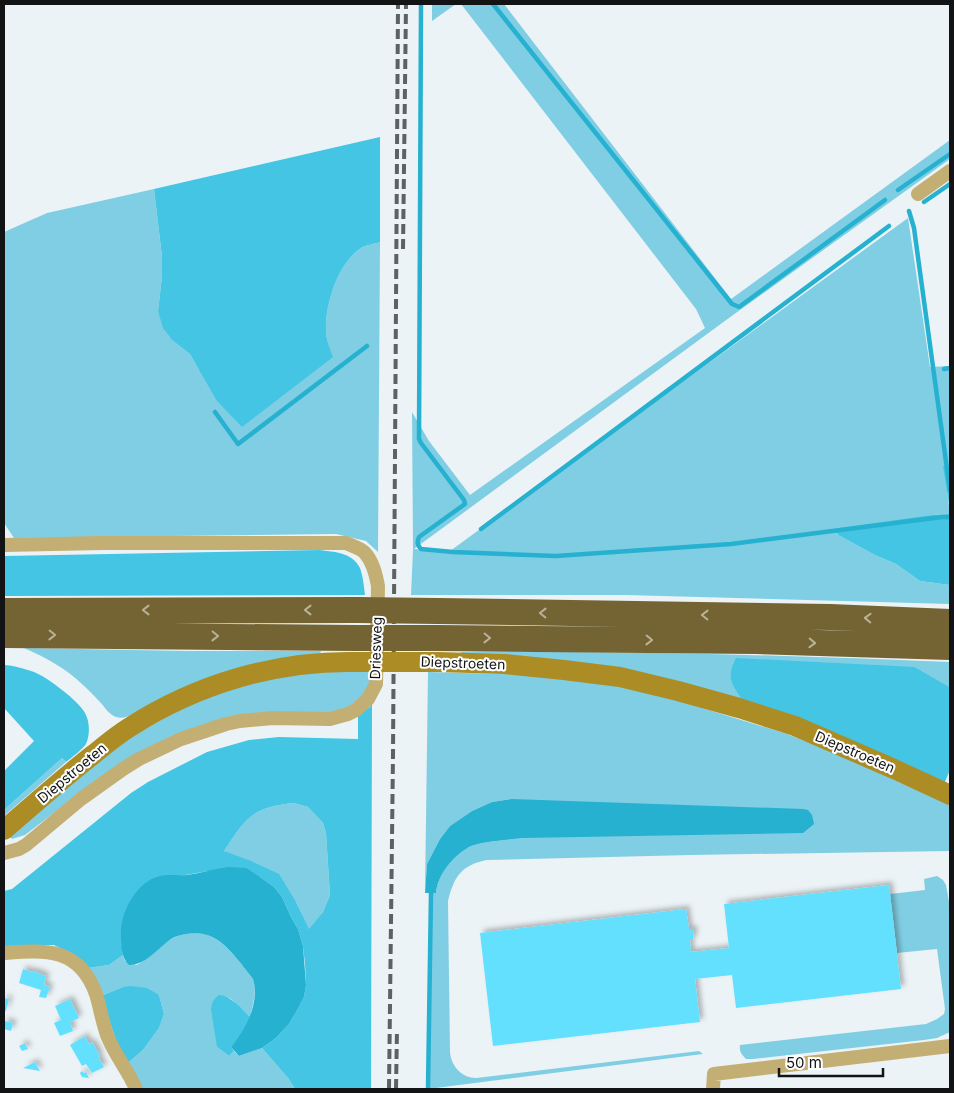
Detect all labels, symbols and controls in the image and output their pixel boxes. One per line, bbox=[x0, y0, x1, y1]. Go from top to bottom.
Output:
one-way arrow bbox=[141, 605, 149, 615]
one-way arrow bbox=[304, 605, 312, 615]
one-way arrow bbox=[538, 608, 546, 618]
one-way arrow bbox=[701, 610, 708, 620]
one-way arrow bbox=[863, 613, 871, 624]
street label: Driesweg bbox=[366, 616, 385, 680]
one-way arrow bbox=[49, 630, 57, 640]
one-way arrow bbox=[212, 631, 219, 641]
one-way arrow bbox=[483, 633, 491, 643]
one-way arrow bbox=[646, 635, 653, 645]
one-way arrow bbox=[808, 637, 816, 648]
street label: Diepstroeten bbox=[420, 653, 506, 672]
street label: Diepstroeten bbox=[813, 727, 897, 776]
street label: Diepstroeten bbox=[34, 739, 110, 806]
scale bar bbox=[779, 1046, 883, 1078]
text: 50 m bbox=[786, 1053, 822, 1072]

